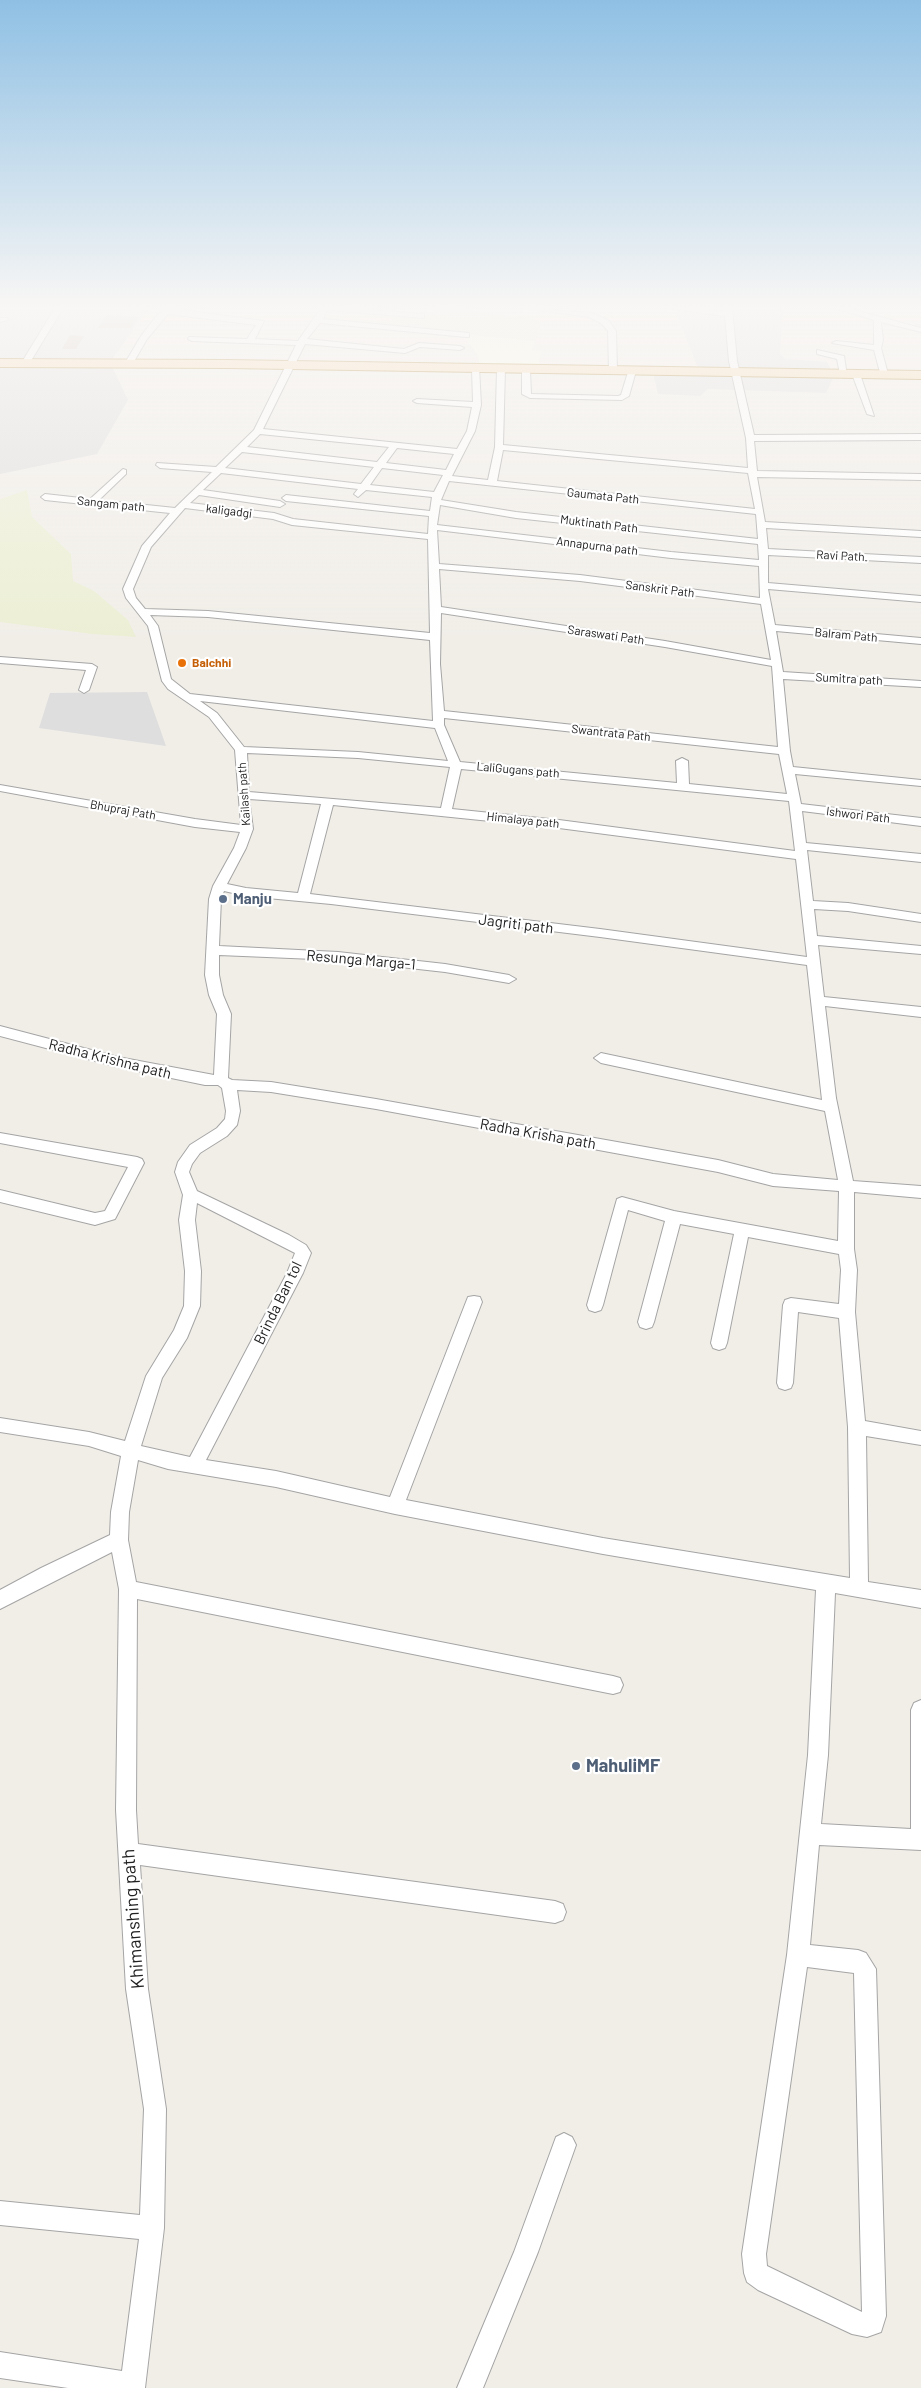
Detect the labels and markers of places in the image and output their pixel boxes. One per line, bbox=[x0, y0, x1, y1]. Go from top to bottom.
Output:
place label: Balchhi bbox=[192, 656, 231, 670]
marker: Balchhi bbox=[176, 657, 188, 669]
place label: Manju bbox=[233, 890, 272, 908]
marker: Manju bbox=[217, 893, 229, 905]
place label: MahuliMF bbox=[586, 1755, 660, 1777]
marker: MahuliMF bbox=[570, 1760, 582, 1772]

